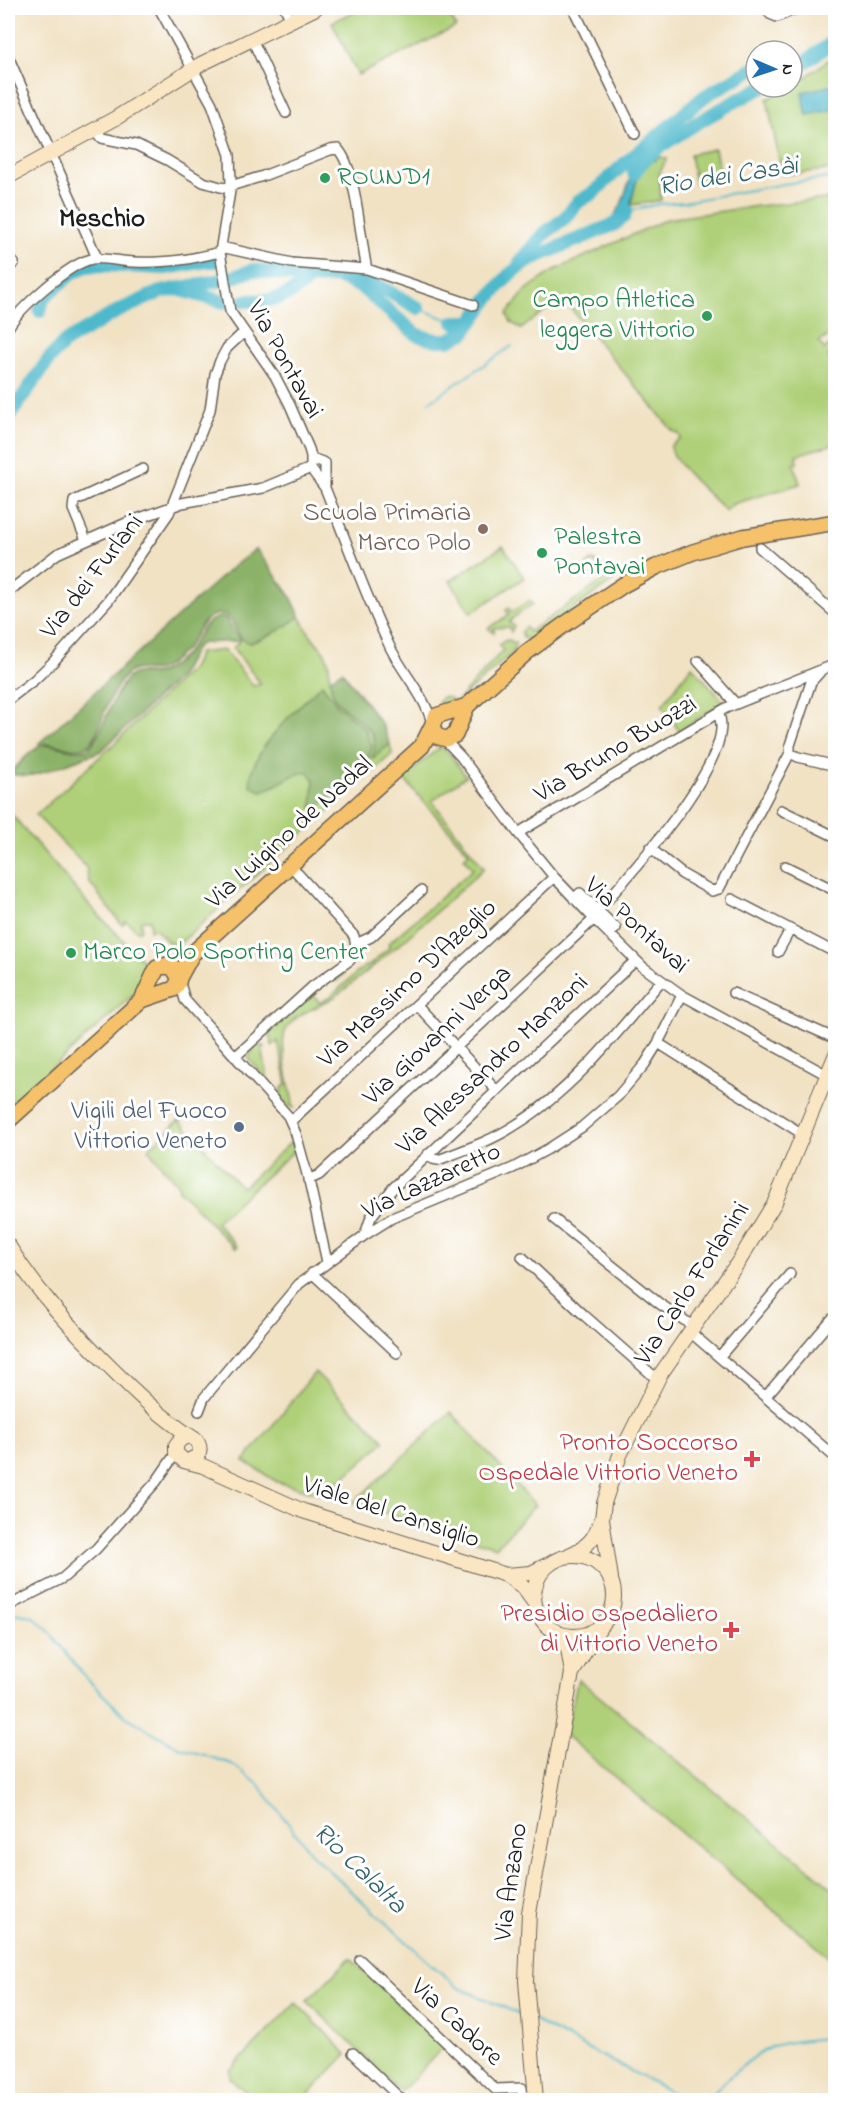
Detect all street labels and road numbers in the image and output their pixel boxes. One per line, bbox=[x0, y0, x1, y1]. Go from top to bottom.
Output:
street label: Via Pontavai bbox=[235, 293, 332, 426]
street label: Via dei Furlani bbox=[31, 506, 154, 649]
street label: Via Bruno Buozzi bbox=[526, 686, 705, 814]
street label: Via Luigino de Nadal bbox=[197, 747, 382, 920]
street label: Via Pontavai bbox=[574, 868, 697, 984]
street label: Via Massimo D'Azeglio bbox=[309, 890, 506, 1078]
street label: Via Giovanni Verga bbox=[354, 957, 521, 1116]
street label: Via Alessandro Manzoni bbox=[387, 965, 598, 1165]
street label: Via Lazzaretto bbox=[356, 1133, 508, 1231]
street label: Via Carlo Forlanini bbox=[625, 1194, 760, 1374]
street label: Viale del Cansiglio bbox=[297, 1466, 484, 1560]
street label: Via Anzano bbox=[485, 1821, 539, 1944]
street label: Via Cadore bbox=[400, 1969, 511, 2076]

